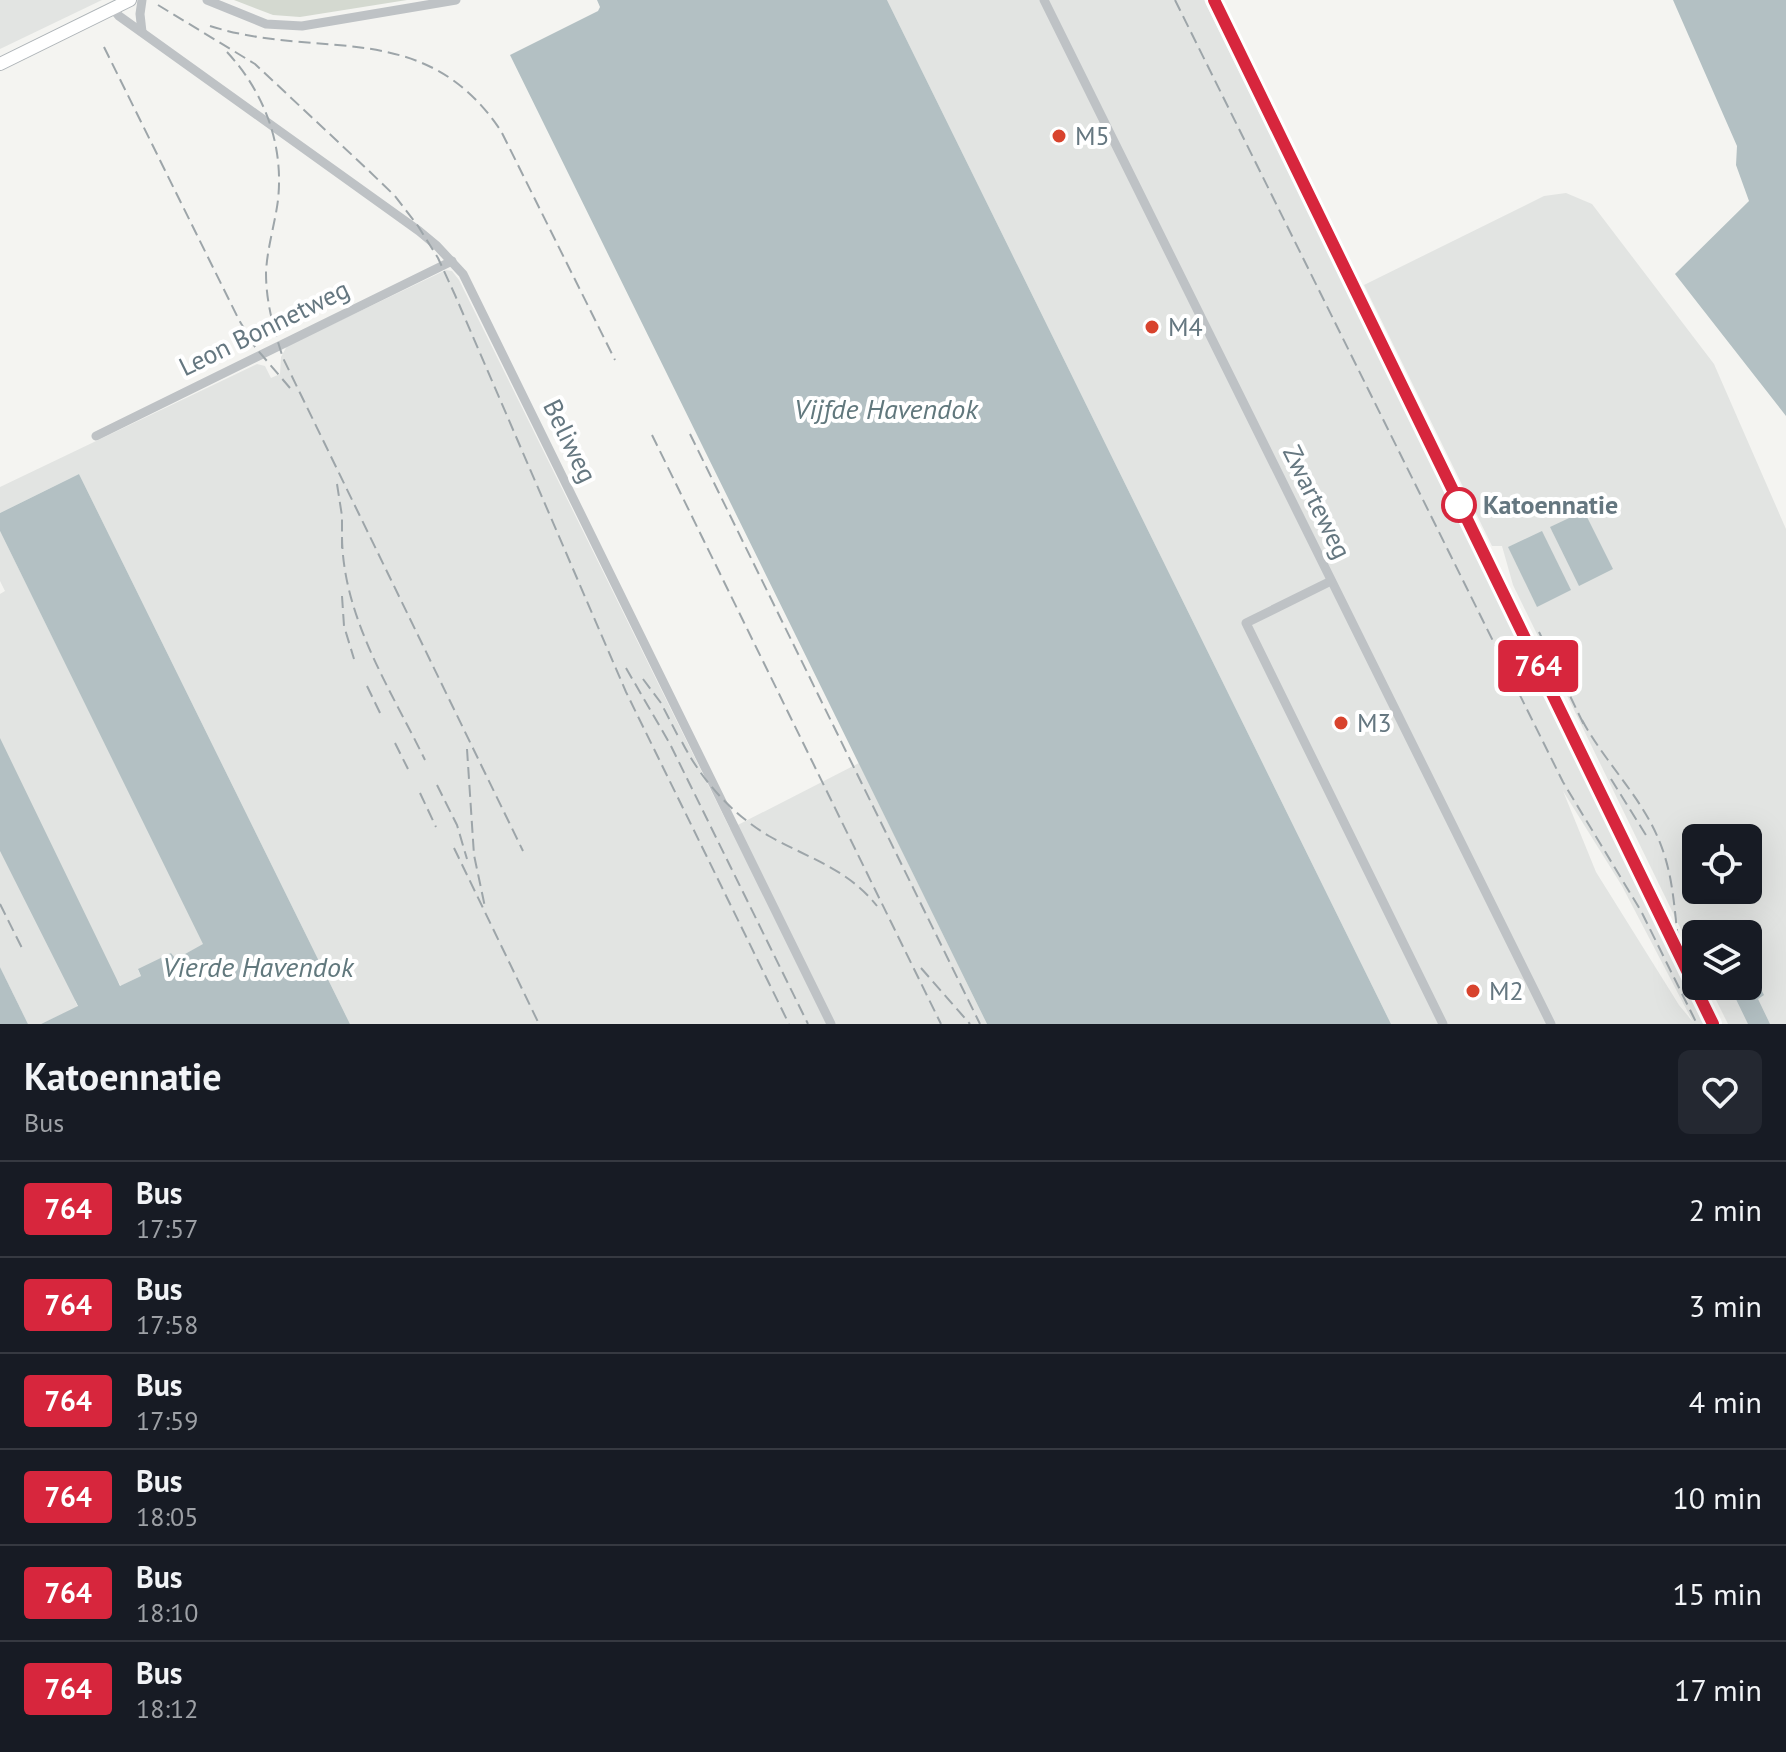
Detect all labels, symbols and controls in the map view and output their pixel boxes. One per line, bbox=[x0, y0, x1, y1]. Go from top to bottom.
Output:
place label: M5 bbox=[1075, 119, 1110, 152]
marker: M5 bbox=[1050, 127, 1068, 145]
street label: Leon Bonnetweg bbox=[173, 272, 354, 383]
place label: M4 bbox=[1168, 310, 1203, 343]
marker: M4 bbox=[1143, 318, 1161, 336]
water label: Vijfde Havendok bbox=[794, 390, 979, 427]
street label: Beliweg bbox=[536, 394, 605, 488]
street label: Zwarteweg bbox=[1276, 440, 1359, 564]
marker: Katoennatie bbox=[1442, 488, 1476, 522]
place label: Katoennatie bbox=[1483, 488, 1618, 521]
line badge: 764 bbox=[1492, 640, 1584, 692]
text: 764 bbox=[1514, 647, 1562, 684]
place label: M3 bbox=[1357, 706, 1392, 739]
marker: M3 bbox=[1332, 714, 1350, 732]
map controls bbox=[1682, 824, 1762, 1000]
button: locate bbox=[1682, 824, 1762, 904]
button: layers bbox=[1682, 920, 1762, 1000]
water label: Vierde Havendok bbox=[162, 948, 355, 985]
place label: M2 bbox=[1489, 974, 1524, 1007]
marker: M2 bbox=[1464, 982, 1482, 1000]
button: heart bbox=[1678, 1050, 1762, 1134]
text: Katoennatie bbox=[24, 1051, 222, 1100]
text: Bus bbox=[24, 1106, 64, 1139]
text: Bus bbox=[136, 1173, 183, 1212]
text: 764 bbox=[44, 1190, 92, 1227]
text: 2 min bbox=[1689, 1190, 1762, 1229]
text: 17:57 bbox=[136, 1212, 198, 1245]
text: Bus bbox=[136, 1269, 183, 1308]
text: 764 bbox=[44, 1286, 92, 1323]
text: 3 min bbox=[1689, 1286, 1762, 1325]
text: 17:58 bbox=[136, 1308, 198, 1341]
text: Bus bbox=[136, 1365, 183, 1404]
text: 764 bbox=[44, 1382, 92, 1419]
text: 4 min bbox=[1689, 1382, 1762, 1421]
text: 17:59 bbox=[136, 1404, 198, 1437]
text: Bus bbox=[136, 1461, 183, 1500]
text: 764 bbox=[44, 1478, 92, 1515]
text: 10 min bbox=[1672, 1478, 1762, 1517]
text: 18:05 bbox=[136, 1500, 198, 1533]
text: Bus bbox=[136, 1557, 183, 1596]
text: 764 bbox=[44, 1574, 92, 1611]
text: 15 min bbox=[1672, 1574, 1762, 1613]
text: 18:10 bbox=[136, 1596, 198, 1629]
text: Bus bbox=[136, 1653, 183, 1692]
text: 764 bbox=[44, 1670, 92, 1707]
text: 17 min bbox=[1674, 1670, 1762, 1709]
text: 18:12 bbox=[136, 1692, 198, 1725]

